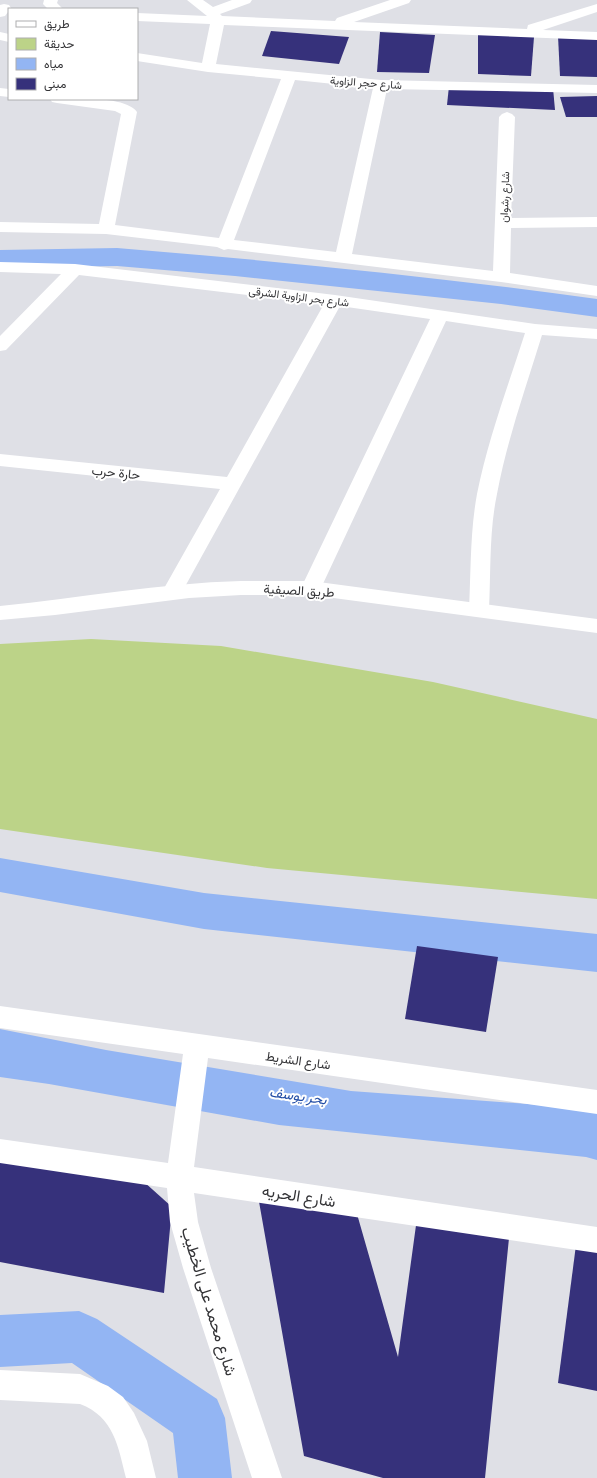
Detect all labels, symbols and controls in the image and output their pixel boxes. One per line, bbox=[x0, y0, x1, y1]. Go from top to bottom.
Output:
legend bbox=[8, 8, 138, 100]
text: طريق bbox=[44, 16, 70, 32]
text: حديقة bbox=[44, 36, 74, 51]
text: مياه bbox=[44, 56, 63, 71]
street label: شارع حجر الزاوية bbox=[330, 73, 403, 93]
text: مبنى bbox=[44, 76, 66, 92]
street label: شارع رشوان bbox=[497, 171, 513, 223]
street label: شارع بحر الزاوية الشرقى bbox=[248, 283, 350, 311]
street label: حارة حرب bbox=[91, 462, 141, 484]
street label: طريق الصيفية bbox=[263, 580, 335, 601]
street label: شارع الشريط bbox=[264, 1048, 332, 1074]
water label: بحر يوسف bbox=[268, 1083, 329, 1109]
street label: شارع الحريه bbox=[260, 1180, 337, 1213]
street label: شارع محمد على الخطيب bbox=[175, 1224, 242, 1379]

